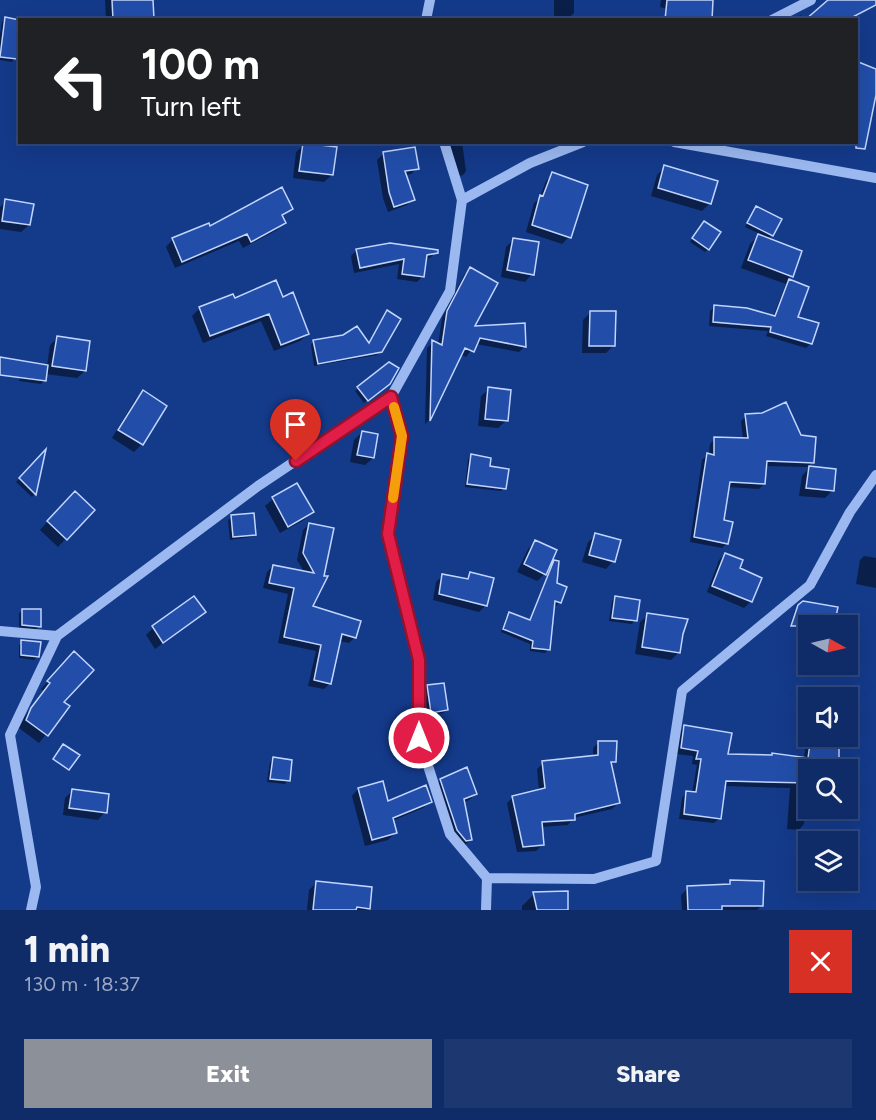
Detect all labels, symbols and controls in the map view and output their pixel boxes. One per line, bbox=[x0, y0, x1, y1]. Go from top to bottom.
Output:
text: 100 m bbox=[141, 39, 260, 90]
icon: left bbox=[42, 42, 120, 120]
text: Turn left bbox=[141, 90, 241, 123]
pin bbox=[270, 399, 321, 461]
icon: arrive bbox=[279, 408, 312, 441]
north arrow bbox=[798, 615, 858, 675]
map controls bbox=[798, 615, 858, 891]
button: sound bbox=[798, 687, 858, 747]
position arrow bbox=[387, 706, 451, 770]
button: search bbox=[798, 759, 858, 819]
button: layers bbox=[798, 831, 858, 891]
text: 1 min bbox=[24, 928, 110, 971]
button: close bbox=[789, 930, 852, 993]
text: 130 m · 18:37 bbox=[24, 972, 140, 996]
button: Exit bbox=[24, 1039, 432, 1108]
button: Share bbox=[444, 1039, 852, 1108]

